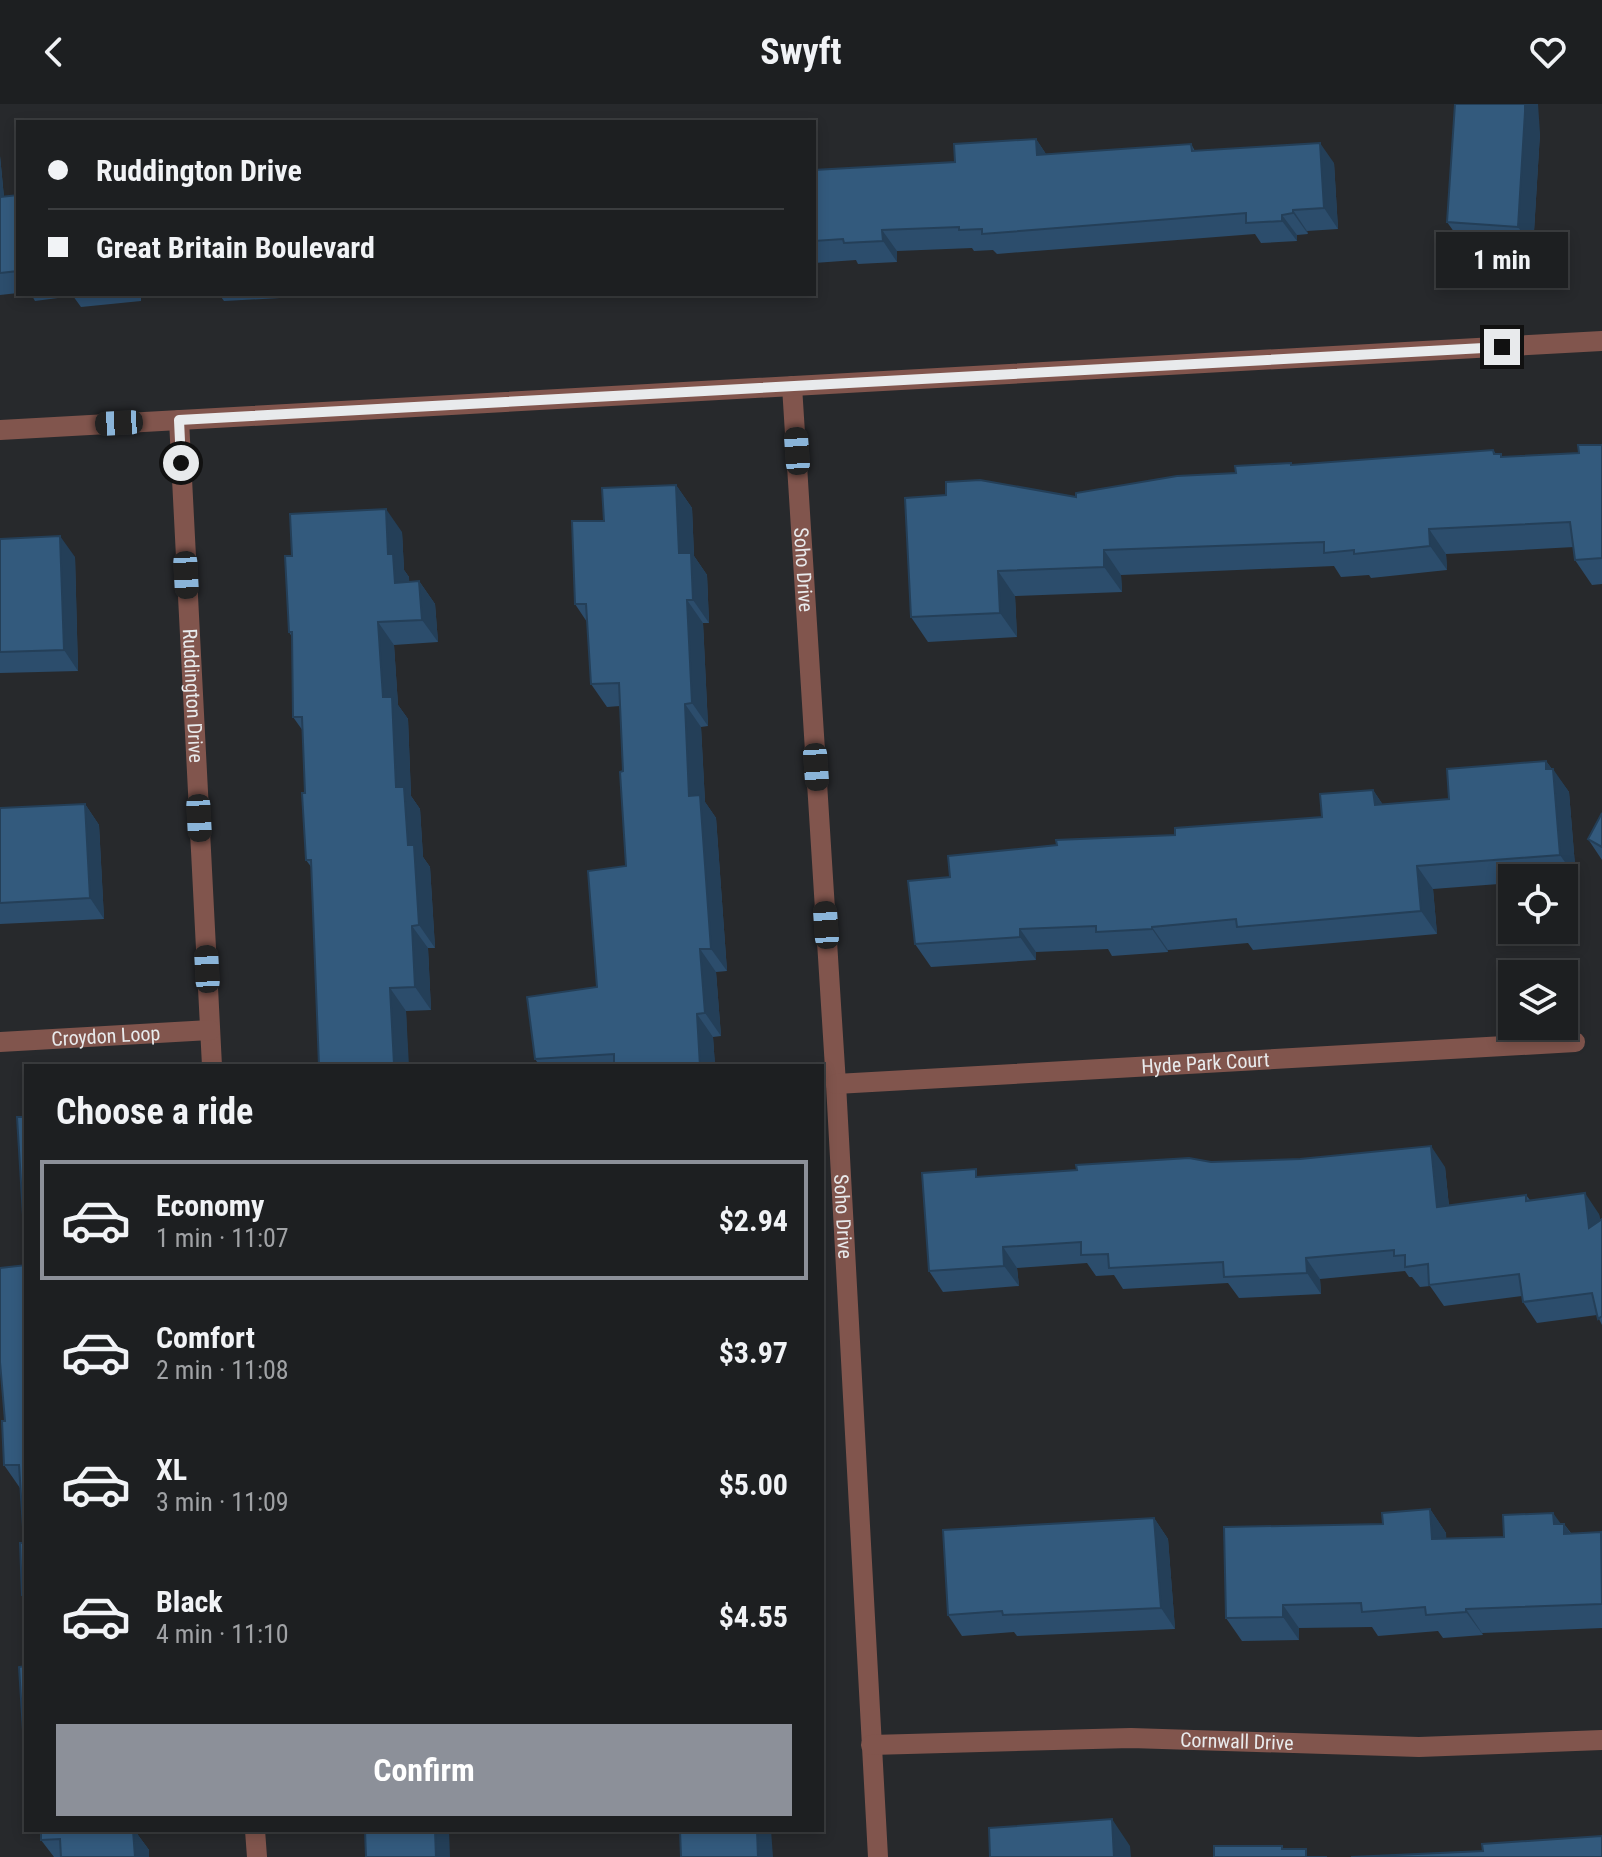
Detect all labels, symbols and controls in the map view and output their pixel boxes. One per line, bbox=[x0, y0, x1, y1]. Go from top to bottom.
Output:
icon: back bbox=[32, 30, 76, 74]
icon: heart bbox=[1526, 30, 1570, 74]
text: Swyft bbox=[760, 31, 842, 73]
text: Ruddington Drive bbox=[96, 153, 302, 188]
text: Great Britain Boulevard bbox=[96, 230, 375, 265]
callout: 1 min bbox=[1436, 231, 1568, 287]
text: 1 min bbox=[1473, 245, 1531, 275]
route end bbox=[1484, 329, 1520, 365]
car bbox=[94, 410, 144, 436]
car bbox=[783, 426, 811, 476]
route start bbox=[163, 445, 199, 481]
street label: Soho Drive bbox=[789, 527, 818, 613]
car bbox=[173, 550, 199, 600]
street label: Ruddington Drive bbox=[178, 628, 208, 763]
car bbox=[802, 742, 830, 792]
car bbox=[186, 793, 212, 843]
map controls bbox=[1498, 864, 1578, 1040]
button: locate bbox=[1498, 864, 1578, 944]
car bbox=[812, 900, 840, 950]
car bbox=[194, 944, 220, 994]
button: layers bbox=[1498, 960, 1578, 1040]
street label: Croydon Loop bbox=[51, 1021, 161, 1051]
street label: Hyde Park Court bbox=[1141, 1047, 1270, 1079]
text: Choose a ride bbox=[56, 1091, 253, 1133]
street label: Soho Drive bbox=[829, 1174, 857, 1259]
icon: car bbox=[60, 1184, 132, 1256]
text: Economy bbox=[156, 1188, 264, 1223]
text: $2.94 bbox=[719, 1203, 788, 1238]
text: 1 min · 11:07 bbox=[156, 1223, 289, 1253]
icon: car bbox=[60, 1316, 132, 1388]
text: Comfort bbox=[156, 1320, 255, 1355]
text: $3.97 bbox=[719, 1335, 788, 1370]
text: 2 min · 11:08 bbox=[156, 1355, 289, 1385]
icon: car bbox=[60, 1448, 132, 1520]
text: XL bbox=[156, 1452, 187, 1487]
text: $5.00 bbox=[719, 1467, 788, 1502]
text: 3 min · 11:09 bbox=[156, 1487, 289, 1517]
icon: car bbox=[60, 1580, 132, 1652]
text: Black bbox=[156, 1584, 223, 1619]
text: $4.55 bbox=[719, 1599, 788, 1634]
text: 4 min · 11:10 bbox=[156, 1619, 289, 1649]
button: Confirm bbox=[56, 1724, 792, 1816]
street label: Cornwall Drive bbox=[1180, 1728, 1294, 1755]

